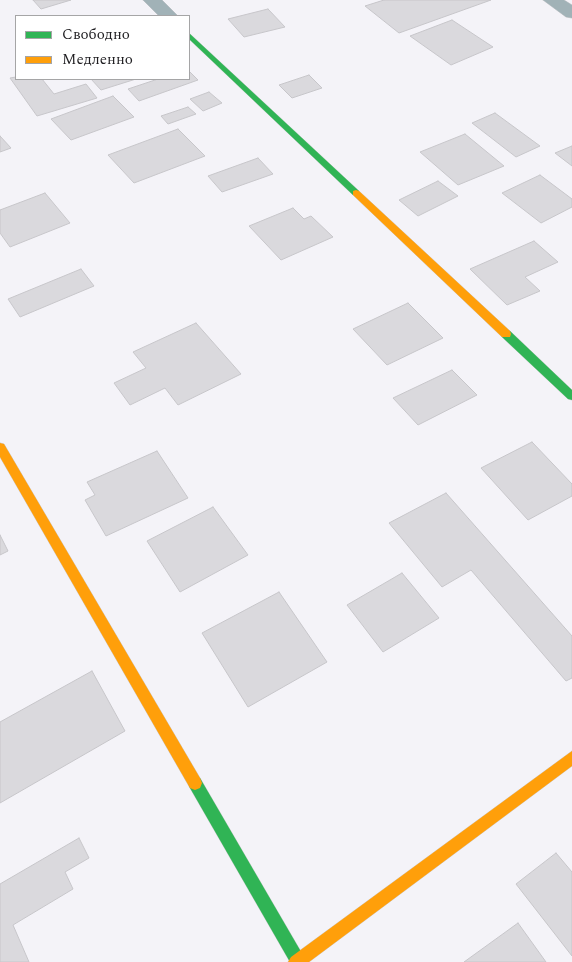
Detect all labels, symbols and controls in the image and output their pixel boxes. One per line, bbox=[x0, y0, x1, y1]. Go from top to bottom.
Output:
legend bbox=[15, 15, 190, 80]
text: Свободно bbox=[62, 23, 130, 46]
text: Медленно bbox=[62, 48, 133, 71]

